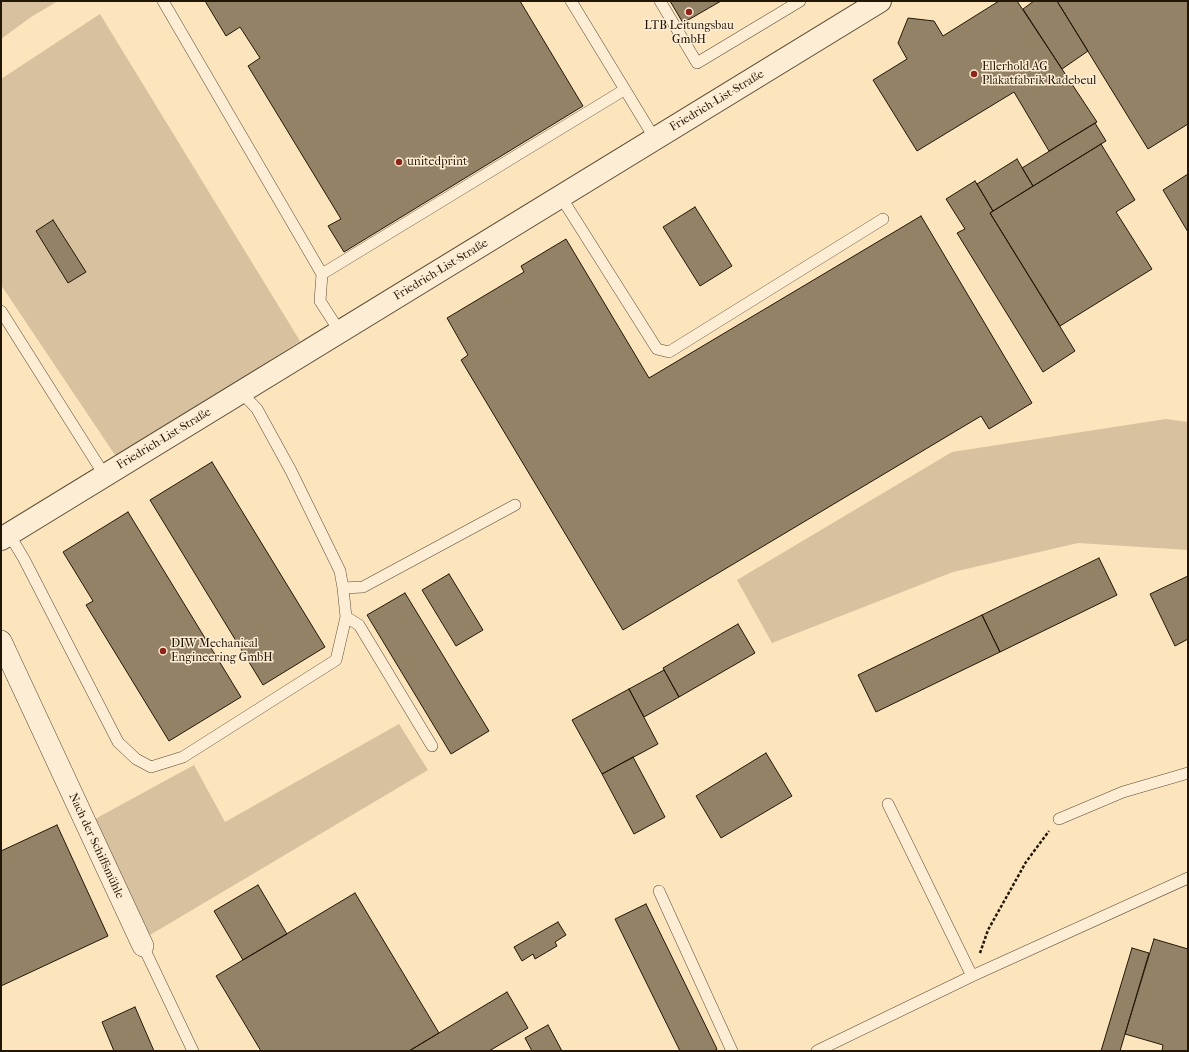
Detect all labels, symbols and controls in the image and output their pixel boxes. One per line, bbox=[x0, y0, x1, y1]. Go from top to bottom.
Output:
marker: LTB Leitungsbau GmbH bbox=[684, 7, 694, 17]
place label: LTB Leitungsbau GmbH bbox=[644, 19, 734, 47]
place label: Ellerhold AG Plakatfabrik Radebeul bbox=[982, 60, 1096, 88]
street label: Friedrich-List-Straße bbox=[667, 67, 767, 135]
marker: Ellerhold AG Plakatfabrik Radebeul bbox=[969, 69, 979, 79]
place label: unitedprint bbox=[407, 155, 467, 169]
marker: unitedprint bbox=[394, 157, 404, 167]
street label: Friedrich-List-Straße bbox=[391, 236, 491, 304]
street label: Friedrich-List-Straße bbox=[114, 405, 214, 473]
place label: DIW Mechanical Engineering GmbH bbox=[171, 637, 273, 665]
marker: DIW Mechanical Engineering GmbH bbox=[158, 646, 168, 656]
street label: Nach der Schiffsmühle bbox=[65, 791, 127, 901]

